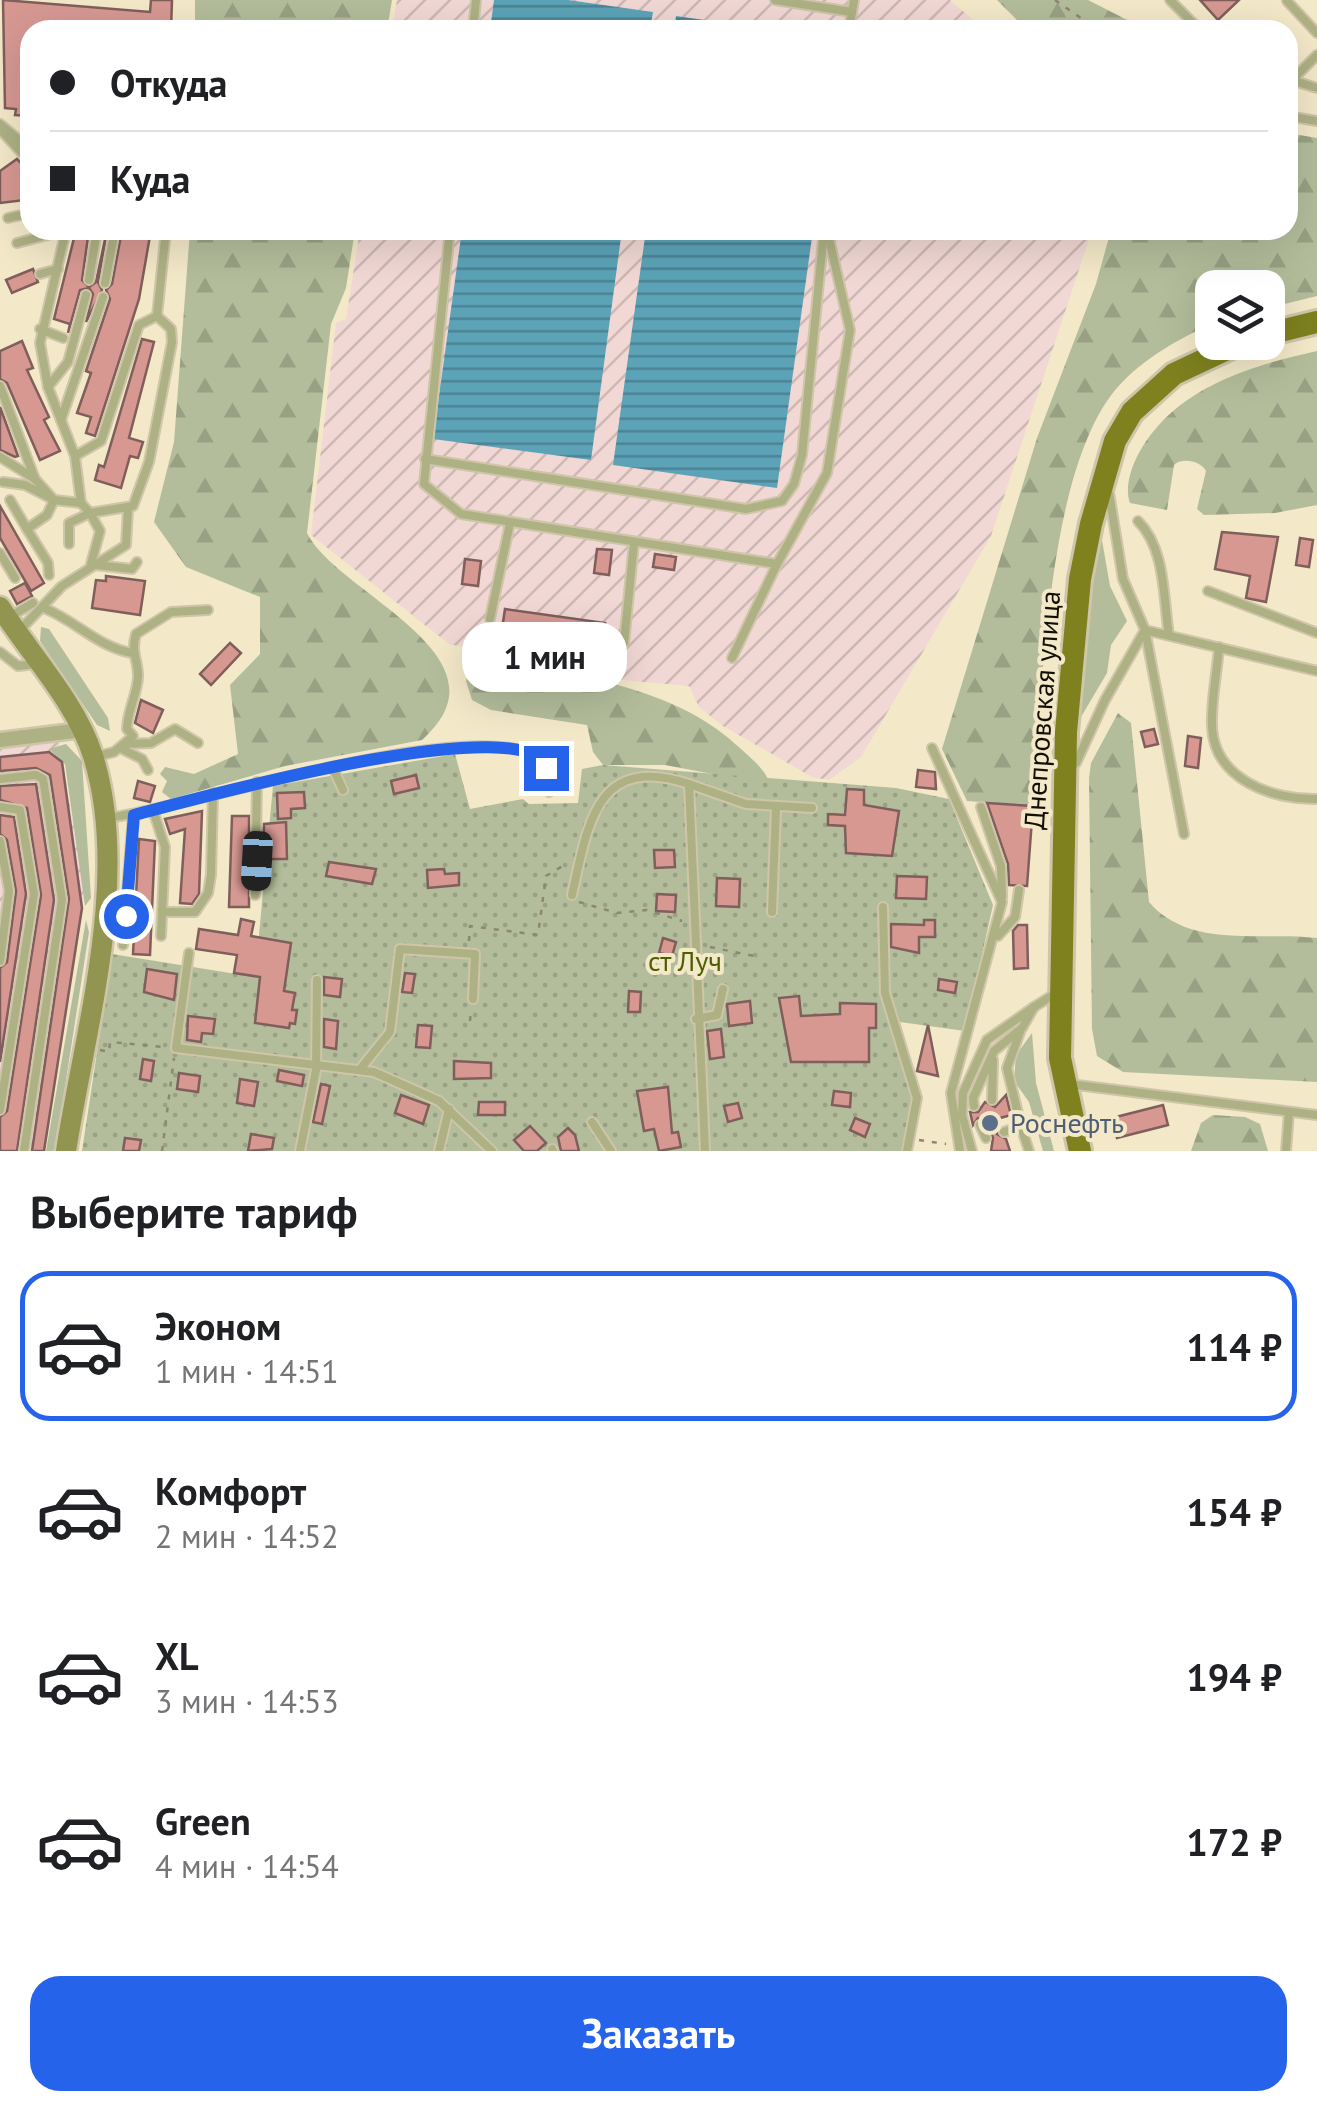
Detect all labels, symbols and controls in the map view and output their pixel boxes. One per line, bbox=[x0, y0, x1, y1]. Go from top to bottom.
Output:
text: Откуда bbox=[110, 58, 227, 107]
text: Куда bbox=[110, 154, 190, 203]
map controls bbox=[1195, 270, 1285, 360]
button: layers bbox=[1195, 270, 1285, 360]
street label: Днепровская улица bbox=[1015, 589, 1068, 831]
callout: 1 мин bbox=[464, 623, 628, 693]
text: 1 мин bbox=[503, 636, 586, 678]
route end bbox=[524, 746, 569, 791]
car bbox=[240, 830, 274, 892]
route start bbox=[104, 894, 149, 939]
park label: ст Луч bbox=[648, 942, 722, 979]
place label: Роснефть bbox=[1010, 1104, 1124, 1141]
marker: Роснефть bbox=[979, 1112, 1001, 1134]
text: Выберите тариф bbox=[30, 1182, 357, 1240]
icon: car bbox=[35, 1301, 125, 1391]
text: Эконом bbox=[155, 1301, 281, 1350]
text: 114 ₽ bbox=[1186, 1322, 1282, 1371]
text: 1 мин · 14:51 bbox=[155, 1350, 339, 1392]
icon: car bbox=[35, 1466, 125, 1556]
text: Комфорт bbox=[155, 1466, 306, 1515]
text: 154 ₽ bbox=[1186, 1487, 1282, 1536]
text: 2 мин · 14:52 bbox=[155, 1515, 339, 1557]
icon: car bbox=[35, 1631, 125, 1721]
text: XL bbox=[155, 1631, 199, 1680]
text: 194 ₽ bbox=[1186, 1652, 1282, 1701]
text: 3 мин · 14:53 bbox=[155, 1680, 339, 1722]
icon: car bbox=[35, 1796, 125, 1886]
text: Green bbox=[155, 1796, 251, 1845]
text: 172 ₽ bbox=[1186, 1817, 1282, 1866]
text: 4 мин · 14:54 bbox=[155, 1845, 339, 1887]
button: Заказать bbox=[30, 1976, 1287, 2091]

